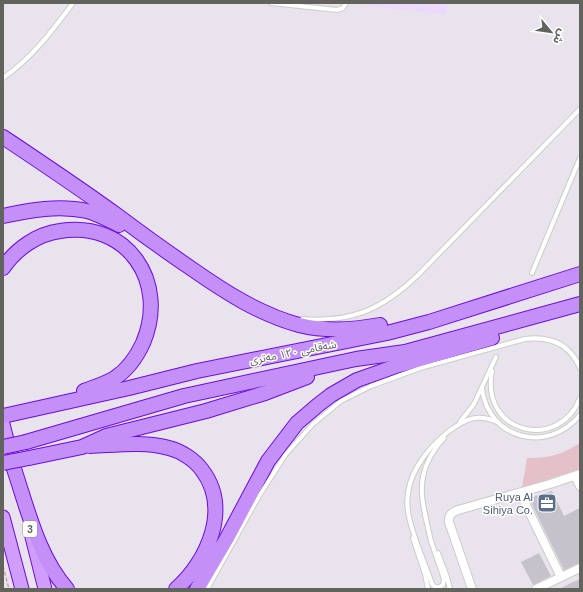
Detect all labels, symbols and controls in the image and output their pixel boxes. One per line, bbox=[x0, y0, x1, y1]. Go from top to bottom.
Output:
north arrow bbox=[531, 12, 571, 52]
text: ش bbox=[550, 27, 569, 46]
street label: شەقامی ١٢٠ مەتری bbox=[249, 338, 338, 367]
place label: Ruya Al Sihiya Co. bbox=[483, 491, 533, 516]
office icon: Ruya Al Sihiya Co. bbox=[536, 492, 558, 514]
road number: 3 bbox=[23, 521, 37, 537]

